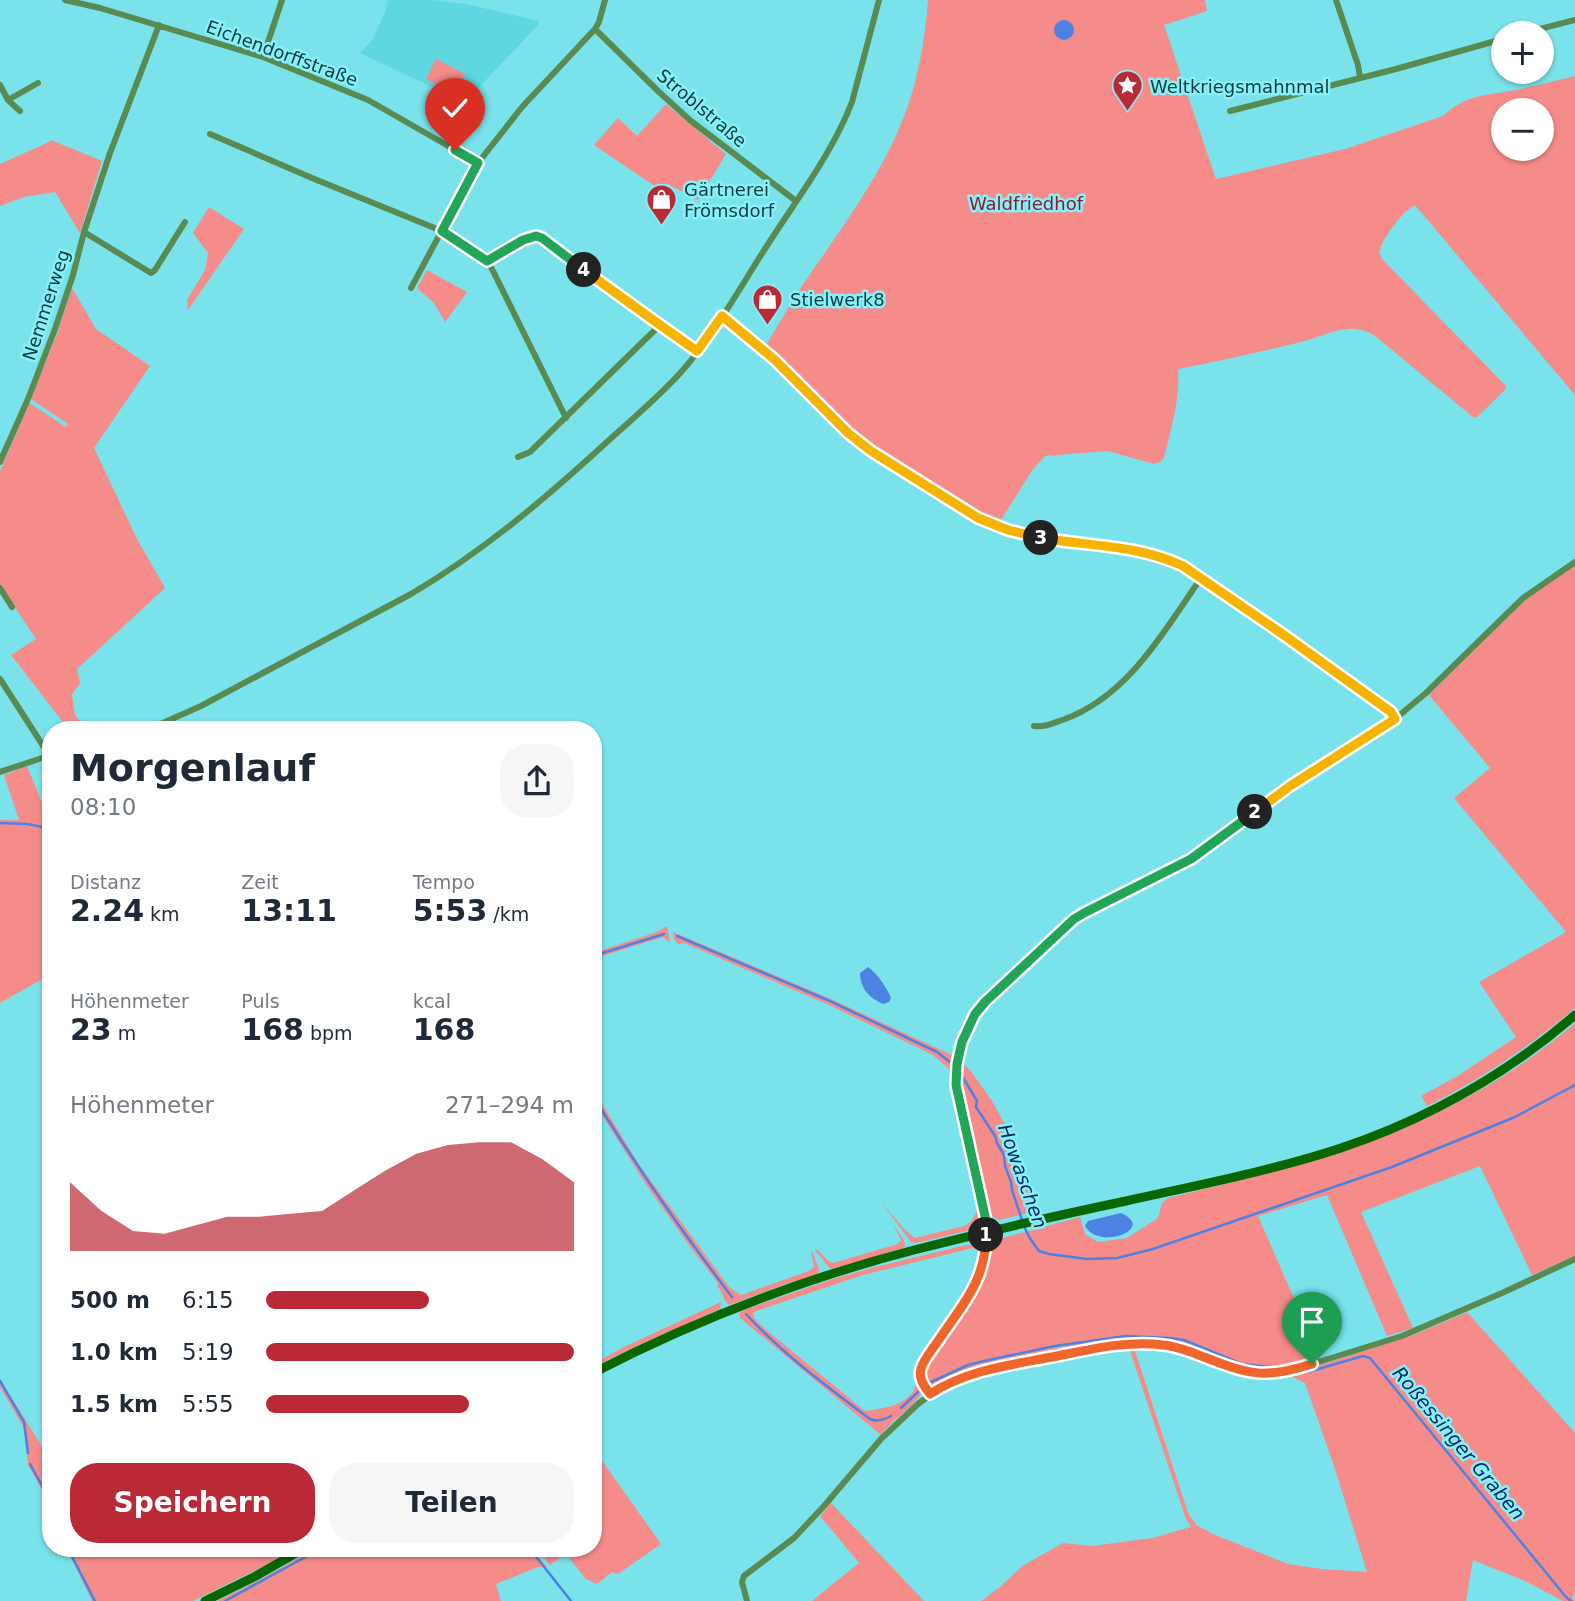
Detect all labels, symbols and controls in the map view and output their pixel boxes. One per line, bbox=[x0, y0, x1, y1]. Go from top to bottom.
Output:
street label: Eichendorffstraße bbox=[203, 16, 361, 90]
map controls bbox=[1491, 21, 1554, 161]
button: + bbox=[1491, 21, 1554, 84]
street label: Stroblstraße bbox=[653, 65, 751, 151]
place icon: Weltkriegsmahnmal bbox=[1110, 69, 1144, 113]
place label: Weltkriegsmahnmal bbox=[1150, 76, 1330, 97]
pin bbox=[425, 78, 485, 150]
icon: check bbox=[436, 89, 474, 127]
button: − bbox=[1491, 98, 1554, 161]
place label: Gärtnerei Frömsdorf bbox=[684, 179, 775, 221]
shop icon: Gärtnerei Frömsdorf bbox=[644, 182, 678, 226]
park label: Waldfriedhof bbox=[969, 193, 1084, 214]
street label: Nemmerweg bbox=[18, 247, 74, 363]
pin: 4 bbox=[566, 252, 602, 288]
text: 4 bbox=[577, 258, 590, 280]
shop icon: Stielwerk8 bbox=[750, 282, 784, 326]
place label: Stielwerk8 bbox=[790, 289, 885, 310]
pin: 3 bbox=[1024, 520, 1058, 556]
text: 3 bbox=[1034, 526, 1047, 548]
button: share bbox=[500, 744, 574, 818]
text: Morgenlauf bbox=[70, 746, 315, 790]
text: 08:10 bbox=[70, 794, 136, 820]
pin: 2 bbox=[1238, 794, 1272, 830]
text: 2 bbox=[1248, 800, 1261, 822]
text: Distanz bbox=[70, 871, 141, 893]
text: Zeit bbox=[241, 871, 279, 893]
text: Tempo bbox=[413, 871, 475, 893]
text: 2.24 bbox=[70, 893, 144, 928]
text: 13:11 bbox=[241, 893, 337, 928]
text: 5:53 bbox=[413, 893, 487, 928]
text: km bbox=[144, 903, 180, 925]
text: /km bbox=[487, 903, 529, 925]
text: Höhenmeter bbox=[70, 990, 189, 1012]
text: Puls bbox=[241, 990, 280, 1012]
text: kcal bbox=[413, 990, 451, 1012]
text: 23 bbox=[70, 1012, 112, 1047]
text: 168 bbox=[241, 1012, 304, 1047]
text: 168 bbox=[413, 1012, 475, 1047]
text: m bbox=[112, 1022, 136, 1044]
text: bpm bbox=[304, 1022, 353, 1044]
text: Höhenmeter bbox=[70, 1092, 214, 1118]
text: 271–294 m bbox=[445, 1092, 574, 1118]
water label: Howaschen bbox=[994, 1121, 1052, 1231]
pin: 1 bbox=[968, 1218, 1004, 1252]
text: 1 bbox=[979, 1223, 992, 1245]
text: 500 m bbox=[70, 1287, 150, 1313]
text: 6:15 bbox=[182, 1287, 234, 1313]
pin bbox=[1282, 1292, 1342, 1364]
icon: arrive bbox=[1293, 1303, 1331, 1341]
text: 1.0 km bbox=[70, 1339, 158, 1365]
text: 5:19 bbox=[182, 1339, 234, 1365]
water label: Roßessinger Graben bbox=[1388, 1362, 1530, 1524]
text: 1.5 km bbox=[70, 1391, 158, 1417]
text: 5:55 bbox=[182, 1391, 234, 1417]
button: Speichern bbox=[70, 1463, 315, 1543]
button: Teilen bbox=[329, 1463, 574, 1543]

